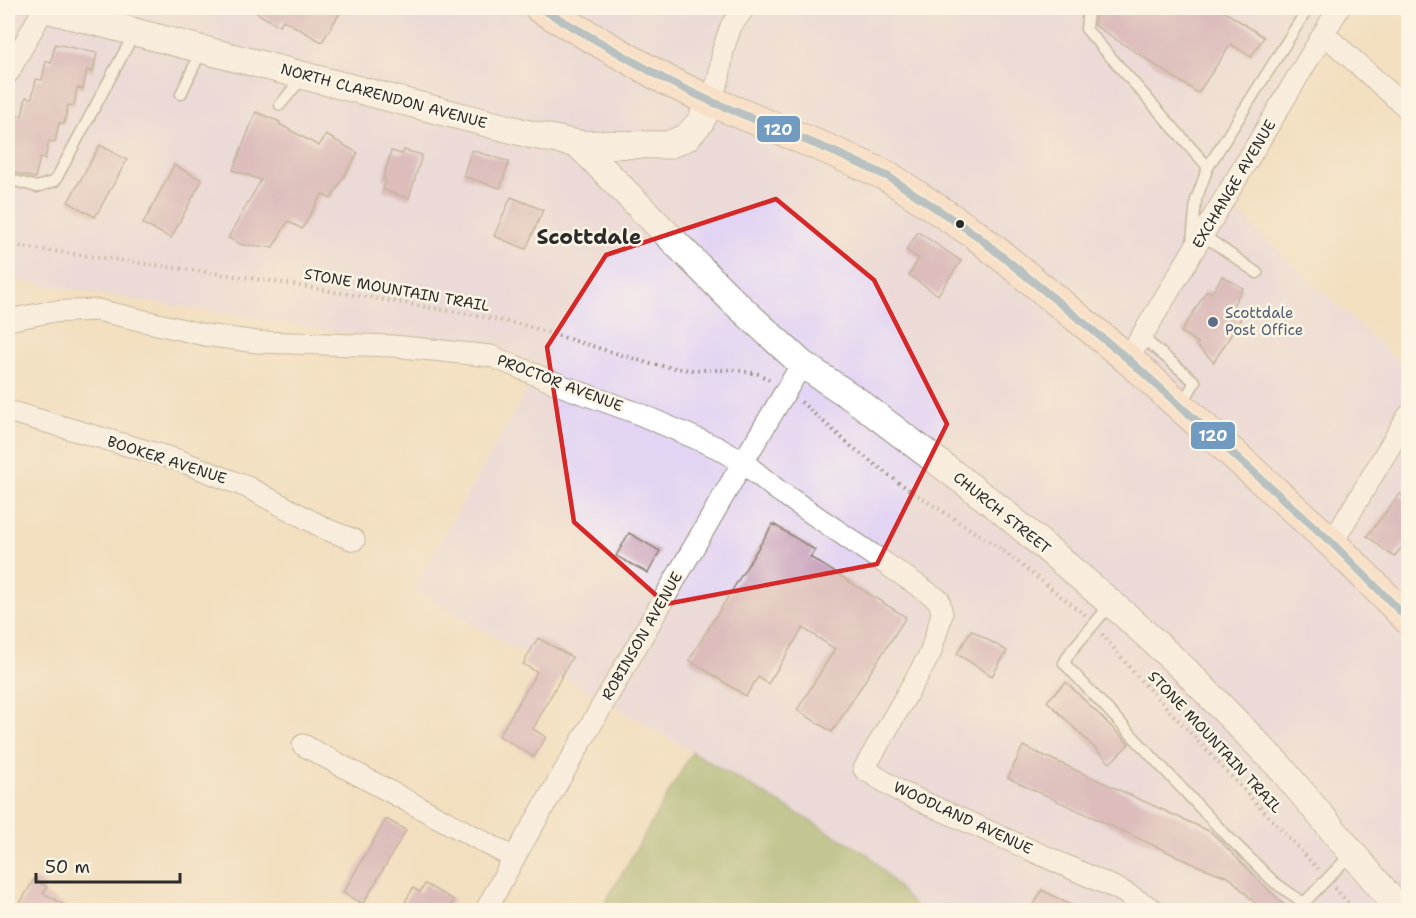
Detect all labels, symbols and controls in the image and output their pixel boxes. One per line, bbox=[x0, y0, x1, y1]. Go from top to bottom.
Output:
street label: NORTH CLARENDON AVENUE bbox=[278, 59, 490, 133]
line badge: 120 bbox=[756, 115, 801, 143]
street label: EXCHANGE AVENUE bbox=[1188, 116, 1280, 252]
text: 120 bbox=[764, 119, 792, 140]
unlabelled marker bbox=[954, 218, 966, 230]
district label: Scottdale bbox=[536, 223, 642, 251]
street label: STONE MOUNTAIN TRAIL bbox=[303, 264, 491, 316]
place label: Scottdale Post Office bbox=[1225, 303, 1303, 340]
marker: Scottdale Post Office bbox=[1206, 315, 1220, 329]
street label: PROCTOR AVENUE bbox=[494, 350, 626, 416]
line badge: 120 bbox=[1190, 421, 1236, 450]
text: 120 bbox=[1199, 425, 1227, 446]
street label: BOOKER AVENUE bbox=[105, 431, 229, 489]
street label: CHURCH STREET bbox=[949, 467, 1055, 559]
street label: ROBINSON AVENUE bbox=[597, 568, 687, 704]
street label: STONE MOUNTAIN TRAIL bbox=[1144, 666, 1286, 818]
street label: WOODLAND AVENUE bbox=[890, 777, 1036, 859]
scale bar bbox=[36, 846, 180, 884]
text: 50 m bbox=[45, 855, 90, 879]

